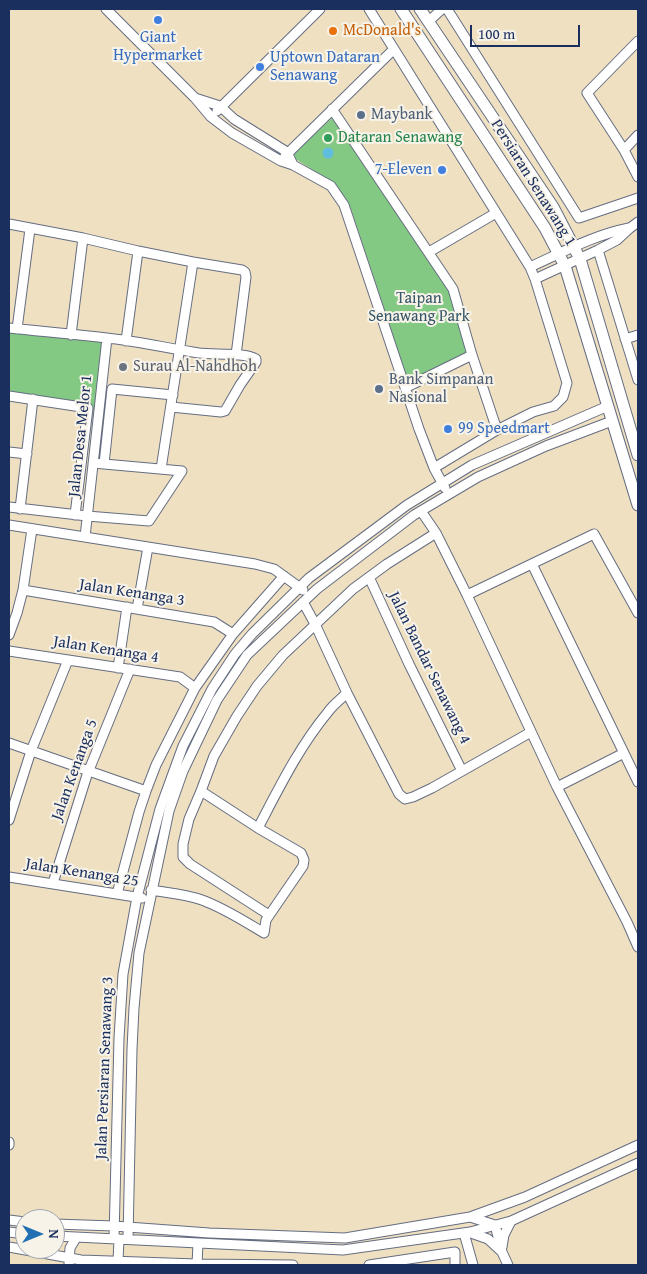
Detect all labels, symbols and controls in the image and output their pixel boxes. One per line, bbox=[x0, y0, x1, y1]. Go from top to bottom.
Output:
marker: Giant Hypermarket bbox=[152, 14, 164, 26]
scale bar bbox=[472, 15, 582, 47]
place label: McDonald's bbox=[343, 21, 421, 41]
text: 100 m bbox=[478, 23, 515, 44]
marker: McDonald's bbox=[327, 25, 339, 37]
place label: Giant Hypermarket bbox=[113, 28, 203, 66]
place label: Uptown Dataran Senawang bbox=[270, 48, 380, 86]
marker: Uptown Dataran Senawang bbox=[254, 61, 266, 73]
place label: Maybank bbox=[371, 105, 433, 125]
marker: Maybank bbox=[355, 109, 367, 121]
street label: Persiaran Senawang 1 bbox=[486, 116, 580, 250]
place label: Dataran Senawang bbox=[338, 128, 462, 148]
marker: Dataran Senawang bbox=[322, 132, 334, 144]
place label: 7-Eleven bbox=[375, 160, 432, 180]
marker: 7-Eleven bbox=[436, 164, 448, 176]
park label: Taipan Senawang Park bbox=[368, 289, 470, 327]
place label: Surau Al-Nahdhoh bbox=[133, 357, 257, 377]
marker: Surau Al-Nahdhoh bbox=[117, 361, 129, 373]
place label: Bank Simpanan Nasional bbox=[389, 370, 493, 408]
street label: Jalan Desa Melor 1 bbox=[65, 374, 97, 498]
marker: Bank Simpanan Nasional bbox=[373, 383, 385, 395]
place label: 99 Speedmart bbox=[458, 419, 550, 439]
marker: 99 Speedmart bbox=[442, 423, 454, 435]
street label: Jalan Kenanga 3 bbox=[78, 575, 186, 611]
street label: Jalan Bandar Senawang 4 bbox=[384, 589, 474, 747]
street label: Jalan Kenanga 4 bbox=[52, 632, 160, 668]
street label: Jalan Kenanga 5 bbox=[48, 717, 102, 823]
street label: Jalan Kenanga 25 bbox=[24, 855, 140, 891]
street label: Jalan Persiaran Senawang 3 bbox=[92, 976, 118, 1160]
north arrow bbox=[15, 1209, 65, 1259]
text: N bbox=[44, 1229, 64, 1239]

